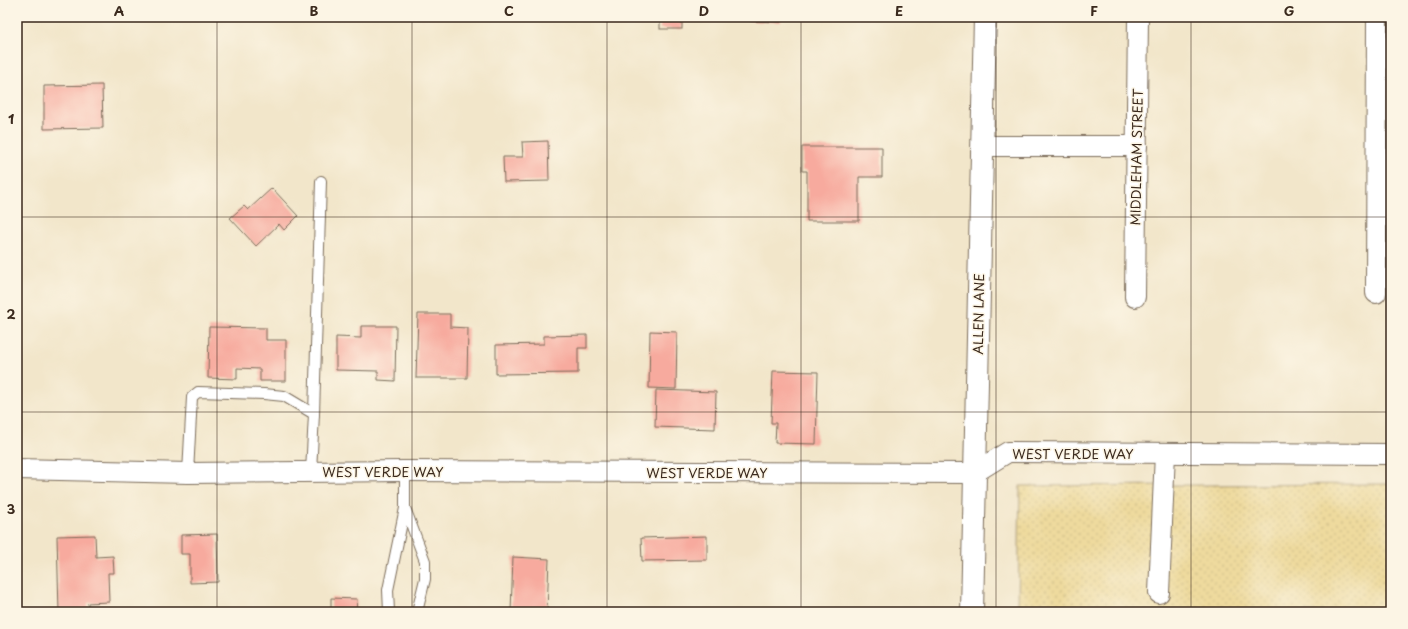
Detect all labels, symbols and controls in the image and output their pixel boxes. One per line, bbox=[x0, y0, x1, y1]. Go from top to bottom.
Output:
text: A bbox=[114, 1, 124, 20]
text: B bbox=[310, 1, 319, 20]
text: C bbox=[504, 1, 514, 20]
text: D bbox=[699, 1, 709, 20]
text: E bbox=[895, 1, 903, 20]
text: F bbox=[1090, 1, 1098, 20]
text: G bbox=[1284, 1, 1294, 20]
street label: MIDDLEHAM STREET bbox=[1125, 88, 1147, 226]
text: 1 bbox=[8, 109, 14, 128]
street label: ALLEN LANE bbox=[968, 273, 988, 355]
text: 2 bbox=[6, 304, 16, 323]
street label: WEST VERDE WAY bbox=[1012, 444, 1134, 463]
street label: WEST VERDE WAY bbox=[322, 462, 444, 481]
street label: WEST VERDE WAY bbox=[646, 463, 768, 482]
text: 3 bbox=[7, 499, 16, 518]

